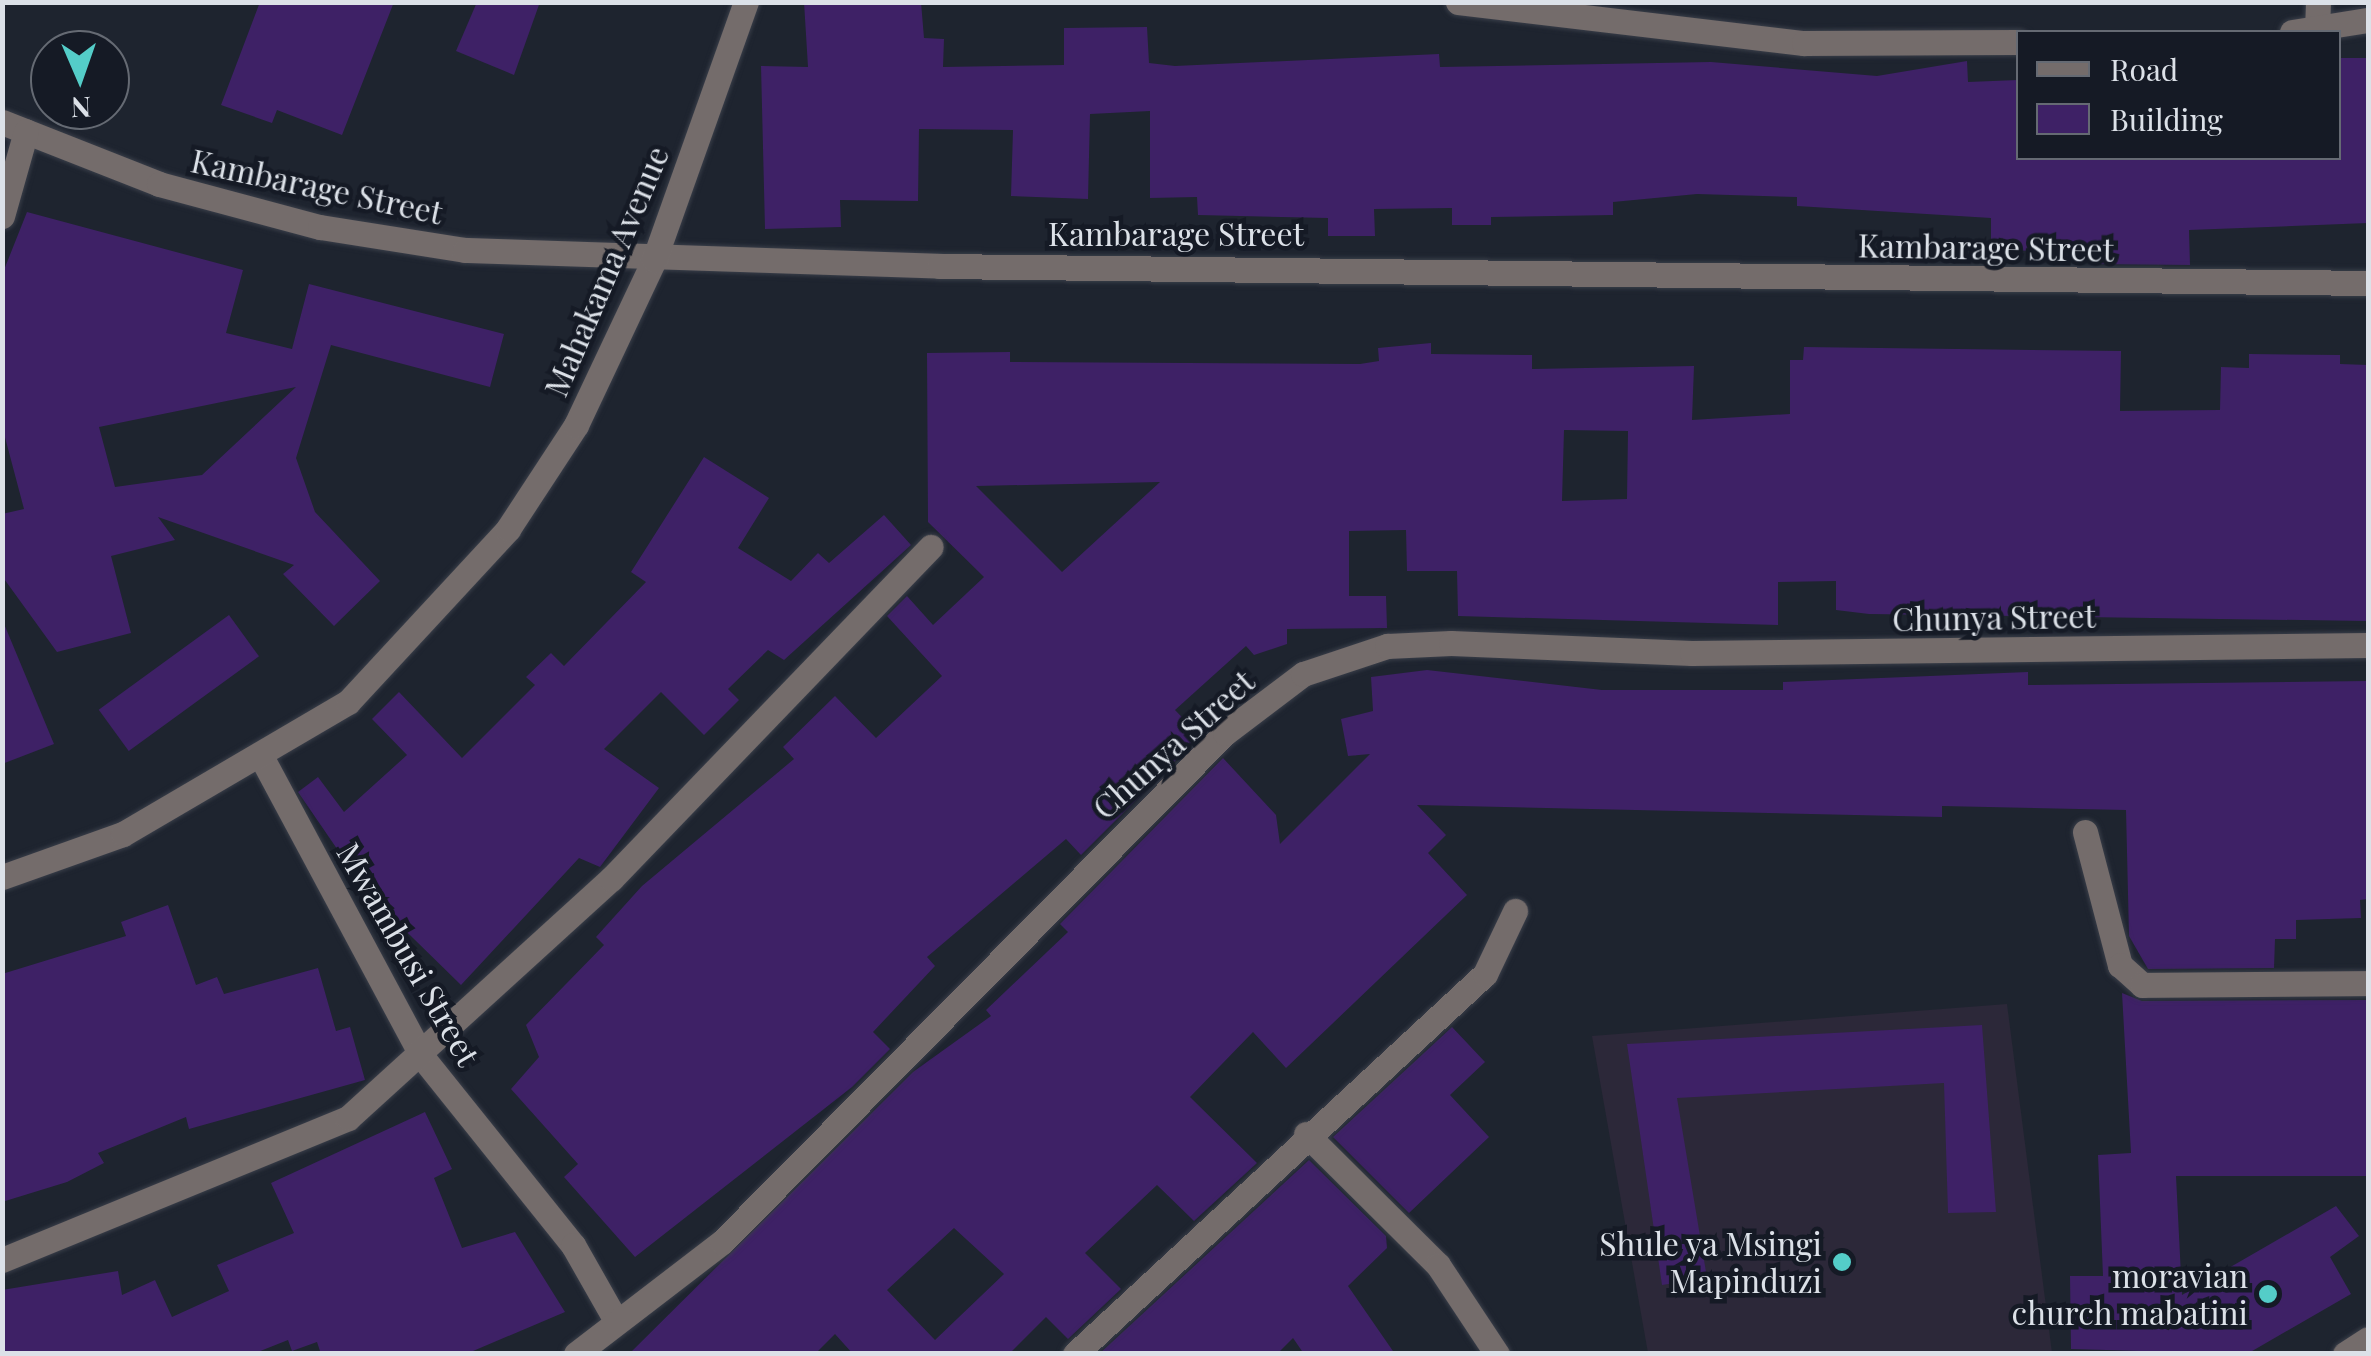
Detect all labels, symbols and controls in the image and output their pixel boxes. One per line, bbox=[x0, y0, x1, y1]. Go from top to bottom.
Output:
north arrow bbox=[30, 30, 130, 130]
legend bbox=[2016, 30, 2341, 160]
text: Road bbox=[2110, 49, 2178, 89]
text: N bbox=[70, 90, 92, 127]
text: Building bbox=[2110, 99, 2223, 139]
street label: Mahakama Avenue bbox=[536, 139, 676, 403]
street label: Kambarage Street bbox=[188, 141, 446, 231]
street label: Kambarage Street bbox=[1048, 214, 1304, 252]
street label: Kambarage Street bbox=[1858, 226, 2114, 268]
street label: Chunya Street bbox=[1892, 596, 2096, 638]
street label: Chunya Street bbox=[1084, 661, 1262, 827]
street label: Mwambusi Street bbox=[330, 836, 488, 1072]
place label: Shule ya Msingi Mapinduzi bbox=[1598, 1225, 1822, 1300]
marker: Shule ya Msingi Mapinduzi bbox=[1831, 1251, 1853, 1273]
place label: moravian church mabatini bbox=[2012, 1257, 2248, 1332]
marker: moravian church mabatini bbox=[2257, 1283, 2279, 1305]

